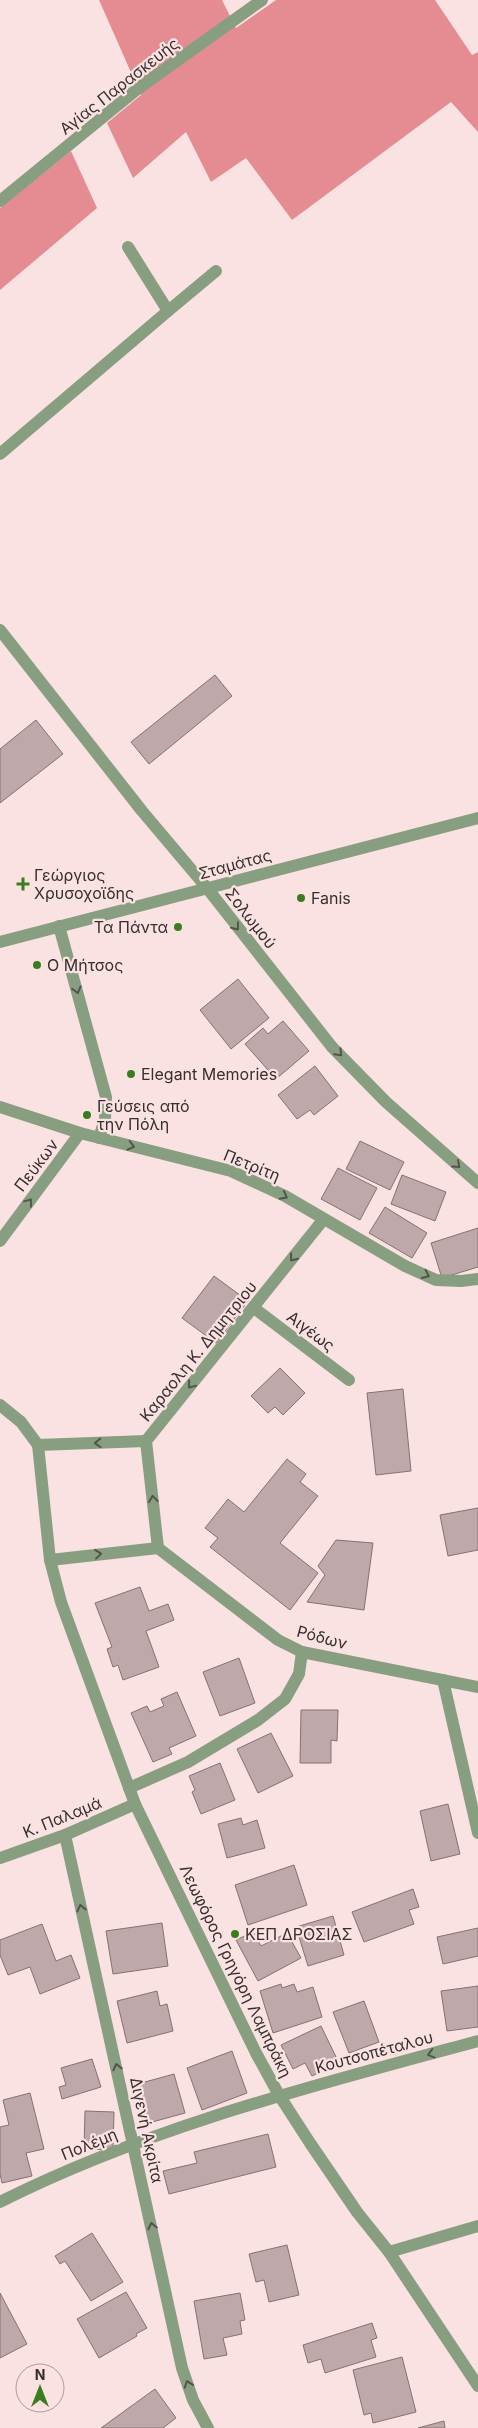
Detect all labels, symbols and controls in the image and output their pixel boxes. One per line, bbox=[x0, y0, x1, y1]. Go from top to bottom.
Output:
street label: Αγίας Παρασκευής bbox=[55, 33, 183, 139]
street label: Σταμάτας bbox=[196, 845, 274, 883]
place label: Γεώργιος Χρυσοχοϊδης bbox=[34, 865, 134, 903]
marker: Γεώργιος Χρυσοχοϊδης bbox=[16, 877, 30, 891]
street label: Σολωμού bbox=[221, 884, 281, 952]
place label: Fanis bbox=[311, 888, 351, 908]
marker: Fanis bbox=[295, 892, 307, 904]
place label: Τα Πάντα bbox=[94, 917, 168, 937]
marker: Τα Πάντα bbox=[172, 921, 184, 933]
one-way arrow bbox=[231, 921, 239, 930]
place label: Ο Μήτσος bbox=[47, 955, 123, 975]
marker: Ο Μήτσος bbox=[31, 959, 43, 971]
one-way arrow bbox=[71, 986, 81, 994]
one-way arrow bbox=[333, 1047, 342, 1056]
place label: Elegant Memories bbox=[141, 1064, 277, 1084]
marker: Elegant Memories bbox=[125, 1068, 137, 1080]
place label: Γεύσεις από την Πόλη bbox=[97, 1096, 189, 1134]
marker: Γεύσεις από την Πόλη bbox=[81, 1109, 93, 1121]
street label: Πεύκων bbox=[10, 1135, 62, 1195]
one-way arrow bbox=[126, 1140, 135, 1151]
street label: Πετρίτη bbox=[221, 1145, 283, 1185]
one-way arrow bbox=[451, 1159, 460, 1168]
one-way arrow bbox=[279, 1190, 288, 1200]
one-way arrow bbox=[23, 1198, 32, 1208]
one-way arrow bbox=[290, 1252, 298, 1261]
one-way arrow bbox=[421, 1269, 430, 1280]
street label: Καραολη Κ. Δημητριου bbox=[135, 1277, 261, 1425]
street label: Αιγέως bbox=[283, 1306, 339, 1356]
one-way arrow bbox=[189, 1379, 197, 1388]
one-way arrow bbox=[93, 1438, 101, 1448]
one-way arrow bbox=[148, 1495, 159, 1503]
one-way arrow bbox=[95, 1549, 103, 1560]
street label: Ρόδων bbox=[295, 1621, 349, 1653]
street label: Κ. Παλαμά bbox=[20, 1792, 104, 1842]
street label: Λεωφόρος Γρηγόρη Λαμπράκη bbox=[176, 1861, 296, 2081]
one-way arrow bbox=[76, 1904, 87, 1913]
place label: ΚΕΠ ΔΡΟΣΙΑΣ bbox=[245, 1924, 353, 1944]
marker: ΚΕΠ ΔΡΟΣΙΑΣ bbox=[229, 1928, 241, 1940]
street label: Κουτσοπέταλου bbox=[313, 2027, 435, 2077]
one-way arrow bbox=[427, 2048, 435, 2058]
one-way arrow bbox=[112, 2063, 123, 2071]
street label: Διγενή Ακρίτα bbox=[126, 2075, 168, 2185]
street label: Πολέμη bbox=[58, 2124, 120, 2164]
one-way arrow bbox=[147, 2221, 157, 2230]
north arrow bbox=[15, 2363, 65, 2413]
text: N bbox=[35, 2366, 45, 2383]
one-way arrow bbox=[184, 2380, 194, 2389]

